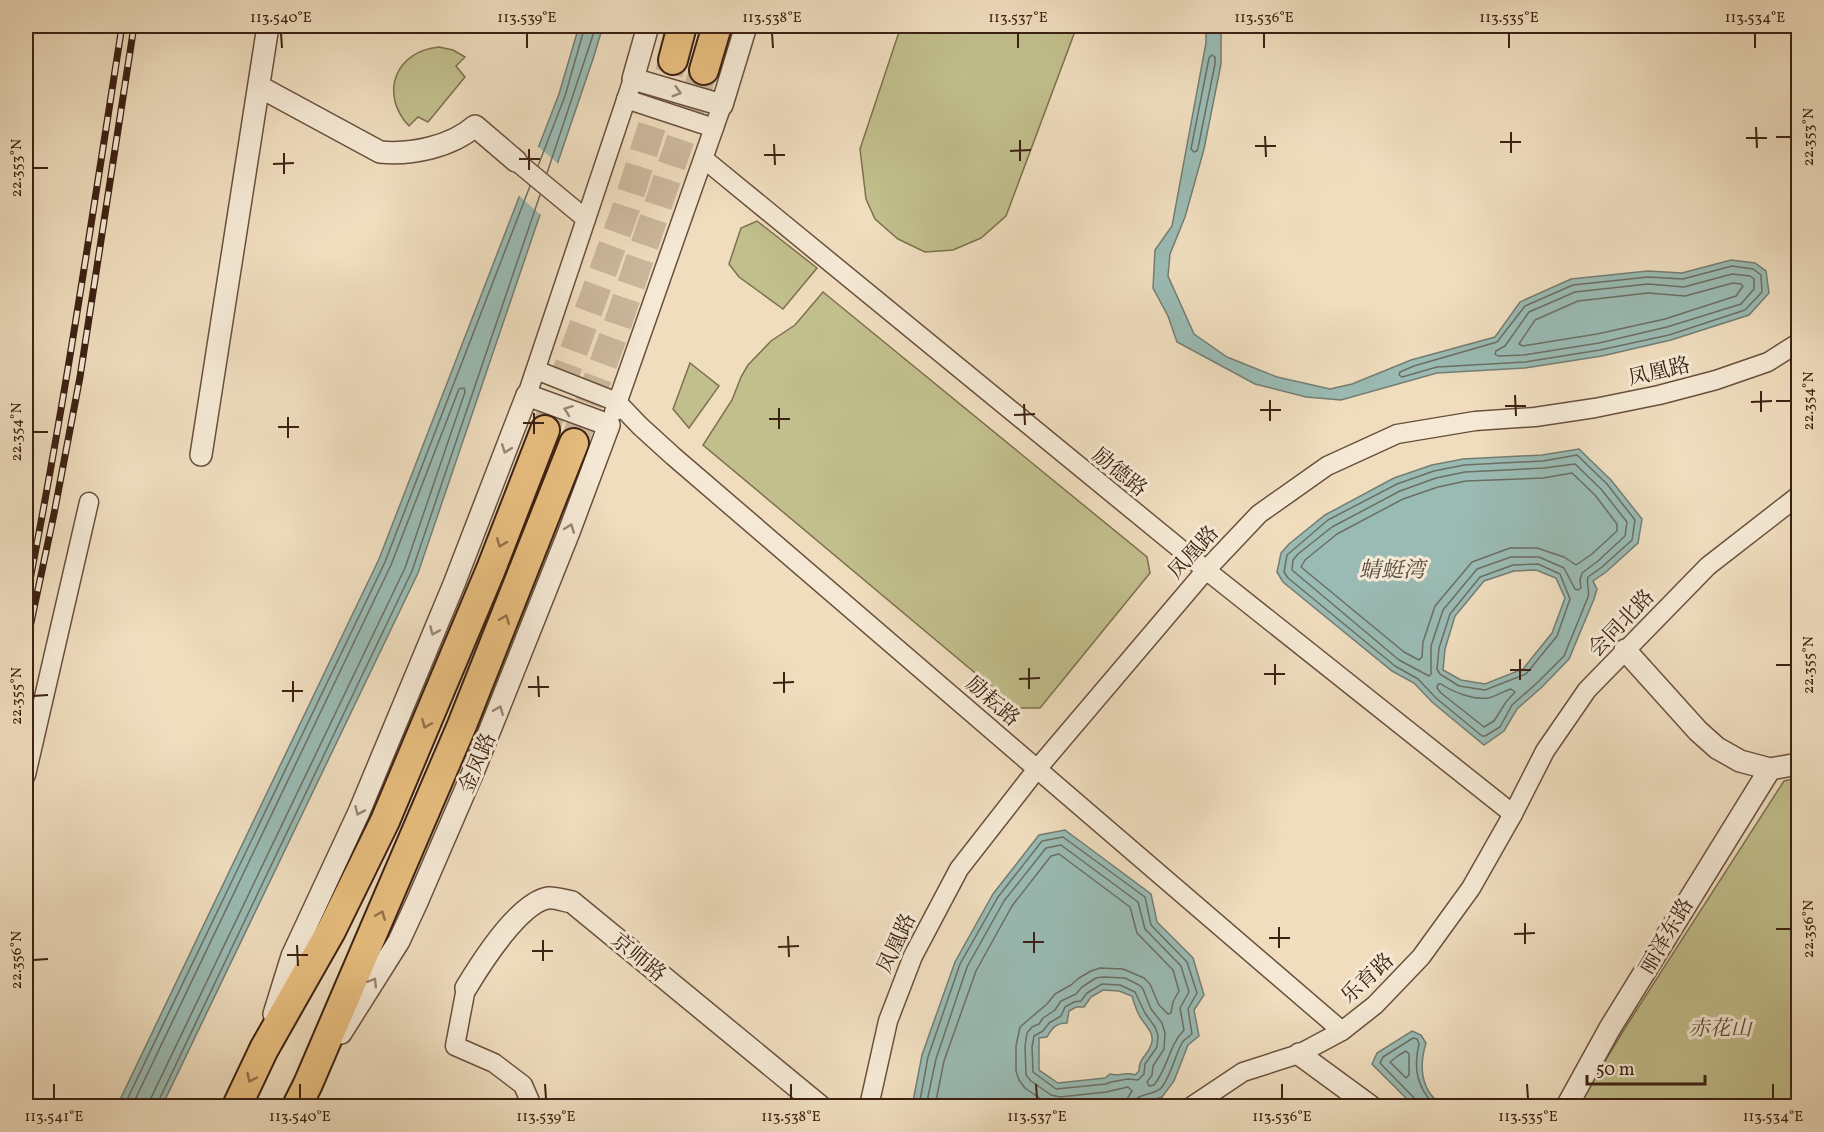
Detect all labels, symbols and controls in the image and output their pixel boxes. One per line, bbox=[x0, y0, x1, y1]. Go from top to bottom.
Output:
text: 113.540°E bbox=[250, 8, 312, 29]
text: 113.539°E bbox=[497, 8, 557, 29]
text: 113.538°E bbox=[742, 8, 802, 29]
text: 113.537°E bbox=[988, 8, 1048, 29]
text: 113.536°E bbox=[1234, 8, 1294, 29]
text: 113.535°E bbox=[1479, 8, 1539, 29]
text: 113.534°E bbox=[1725, 8, 1785, 29]
one-way arrow bbox=[671, 85, 682, 97]
text: 22.353°N bbox=[1799, 108, 1820, 166]
text: 22.353°N bbox=[7, 139, 28, 197]
street label: 凤凰路 bbox=[1625, 351, 1693, 394]
text: 22.354°N bbox=[1799, 371, 1820, 431]
text: 22.354°N bbox=[7, 402, 28, 462]
one-way arrow bbox=[563, 405, 574, 417]
street label: 励德路 bbox=[1085, 442, 1153, 504]
one-way arrow bbox=[501, 443, 513, 454]
street label: 凤凰路 bbox=[1162, 520, 1226, 586]
one-way arrow bbox=[563, 523, 576, 534]
one-way arrow bbox=[495, 538, 508, 548]
water label: 蜻蜓湾 bbox=[1359, 556, 1429, 587]
street label: 会同北路 bbox=[1582, 584, 1662, 664]
one-way arrow bbox=[498, 614, 510, 625]
one-way arrow bbox=[429, 624, 441, 635]
text: 22.355°N bbox=[1799, 636, 1820, 694]
text: 22.355°N bbox=[7, 667, 28, 725]
street label: 励耘路 bbox=[959, 671, 1025, 734]
one-way arrow bbox=[492, 705, 504, 716]
one-way arrow bbox=[422, 717, 434, 728]
street label: 金凤路 bbox=[453, 729, 504, 798]
one-way arrow bbox=[354, 804, 366, 815]
street label: 丽泽东路 bbox=[1633, 893, 1701, 980]
text: 22.356°N bbox=[1799, 900, 1820, 958]
street label: 凤凰路 bbox=[871, 909, 924, 978]
one-way arrow bbox=[374, 910, 386, 921]
street label: 京师路 bbox=[604, 927, 672, 989]
text: 22.356°N bbox=[7, 931, 28, 989]
street label: 乐育路 bbox=[1335, 947, 1401, 1011]
one-way arrow bbox=[366, 977, 377, 988]
park label: 赤花山 bbox=[1689, 1015, 1753, 1044]
scale bar bbox=[1587, 1048, 1706, 1086]
text: 50 m bbox=[1596, 1058, 1635, 1083]
one-way arrow bbox=[246, 1071, 258, 1082]
text: 113.541°E bbox=[24, 1107, 84, 1128]
text: 113.540°E bbox=[269, 1107, 331, 1128]
text: 113.539°E bbox=[516, 1107, 576, 1128]
text: 113.538°E bbox=[761, 1107, 821, 1128]
text: 113.537°E bbox=[1007, 1107, 1067, 1128]
text: 113.536°E bbox=[1252, 1107, 1312, 1128]
text: 113.535°E bbox=[1498, 1107, 1558, 1128]
text: 113.534°E bbox=[1743, 1107, 1803, 1128]

